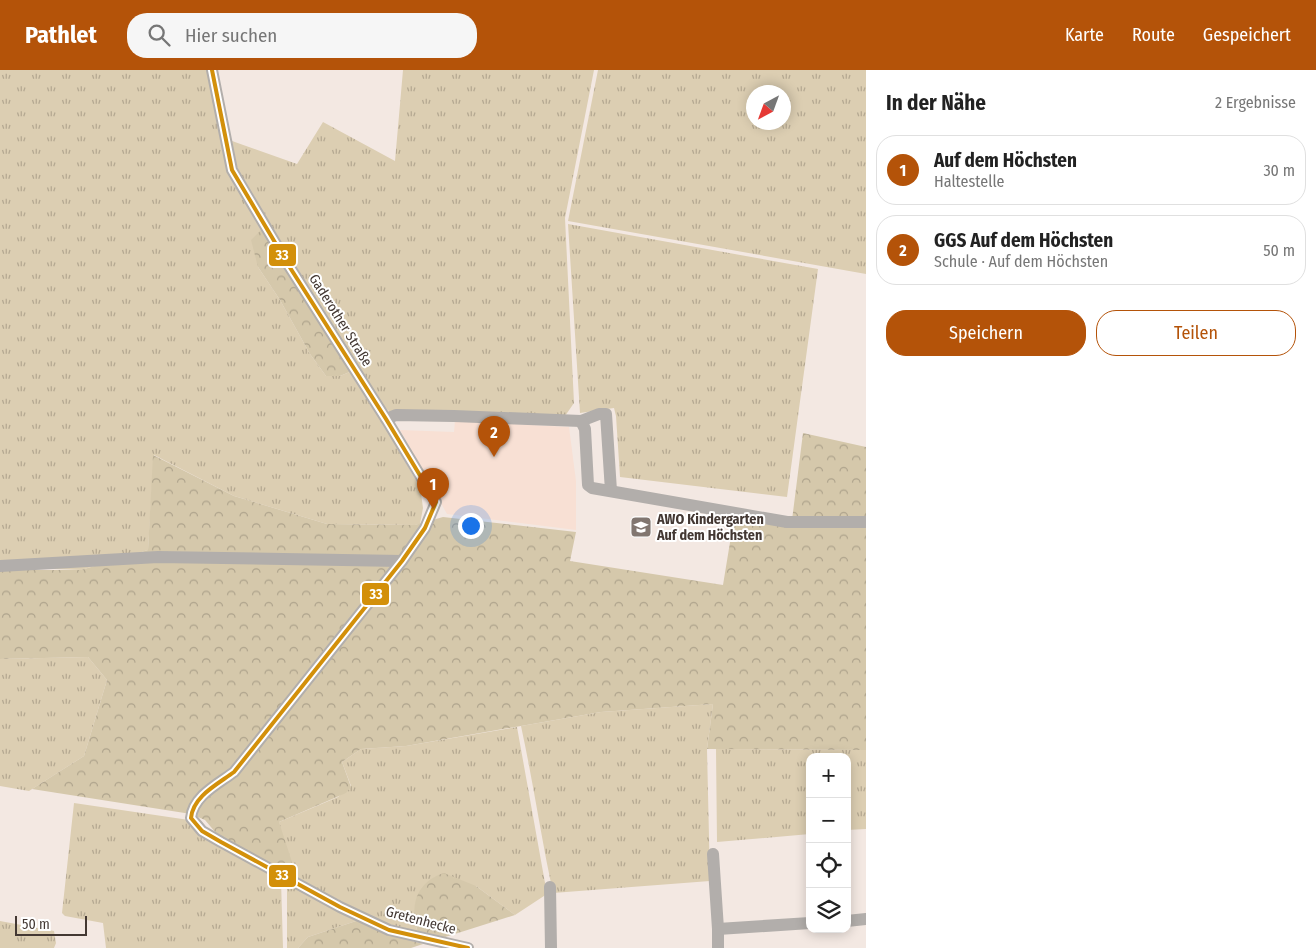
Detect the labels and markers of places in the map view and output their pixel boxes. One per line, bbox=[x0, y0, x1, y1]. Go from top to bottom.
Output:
pin: 2 bbox=[478, 416, 510, 457]
pin: 1 bbox=[417, 468, 449, 509]
place label: AWO Kindergarten Auf dem Höchsten bbox=[656, 511, 764, 544]
school or university icon: AWO Kindergarten Auf dem Höchsten bbox=[629, 515, 653, 539]

